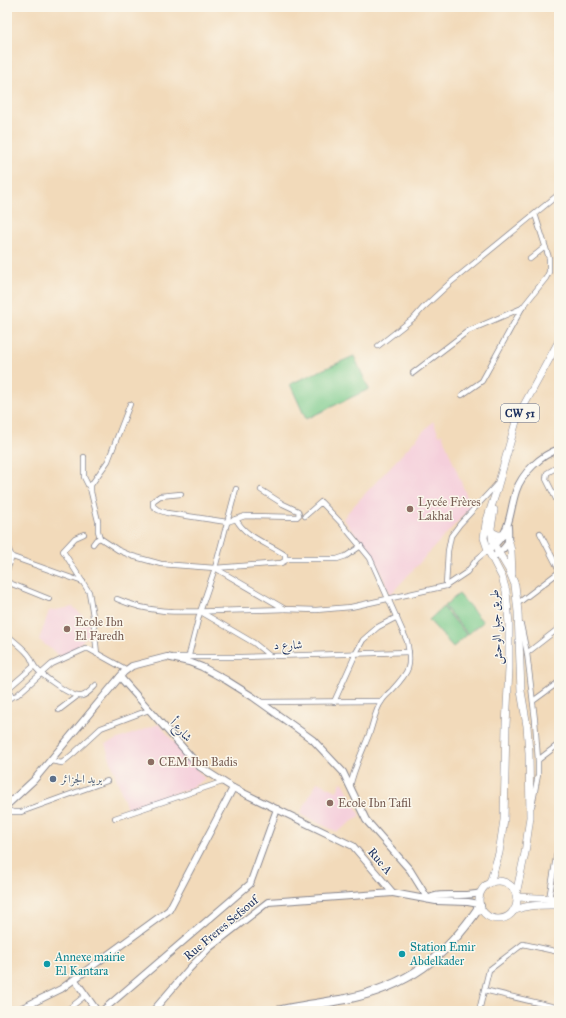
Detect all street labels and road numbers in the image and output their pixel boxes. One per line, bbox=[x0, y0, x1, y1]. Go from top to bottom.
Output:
road number: CW 51 bbox=[501, 404, 539, 422]
street label: طريق جبل الوحش bbox=[487, 589, 507, 665]
street label: شارع د bbox=[273, 638, 303, 656]
street label: شارع أ bbox=[164, 715, 196, 747]
street label: Rue A bbox=[365, 845, 395, 877]
street label: Rue Freres Sefsouf bbox=[181, 892, 262, 963]

